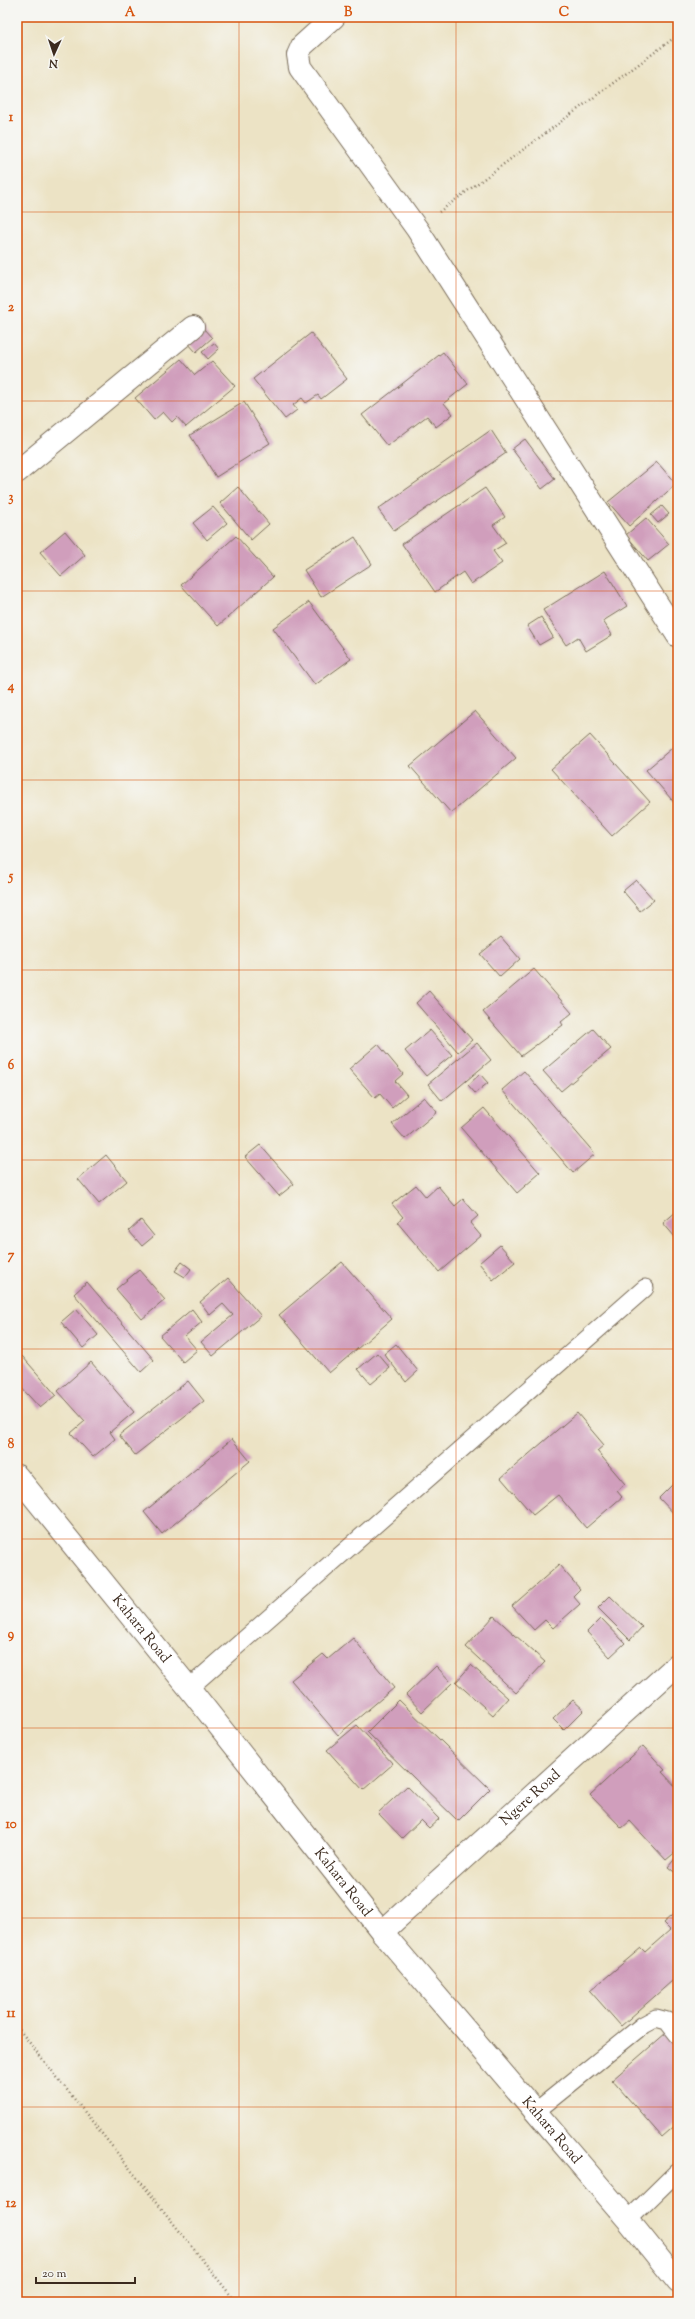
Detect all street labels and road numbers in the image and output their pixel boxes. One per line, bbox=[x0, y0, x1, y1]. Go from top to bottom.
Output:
street label: Kahara Road bbox=[107, 1590, 176, 1668]
street label: Ngere Road bbox=[495, 1764, 566, 1831]
street label: Kahara Road bbox=[309, 1844, 377, 1922]
street label: Kahara Road bbox=[517, 2092, 587, 2169]

